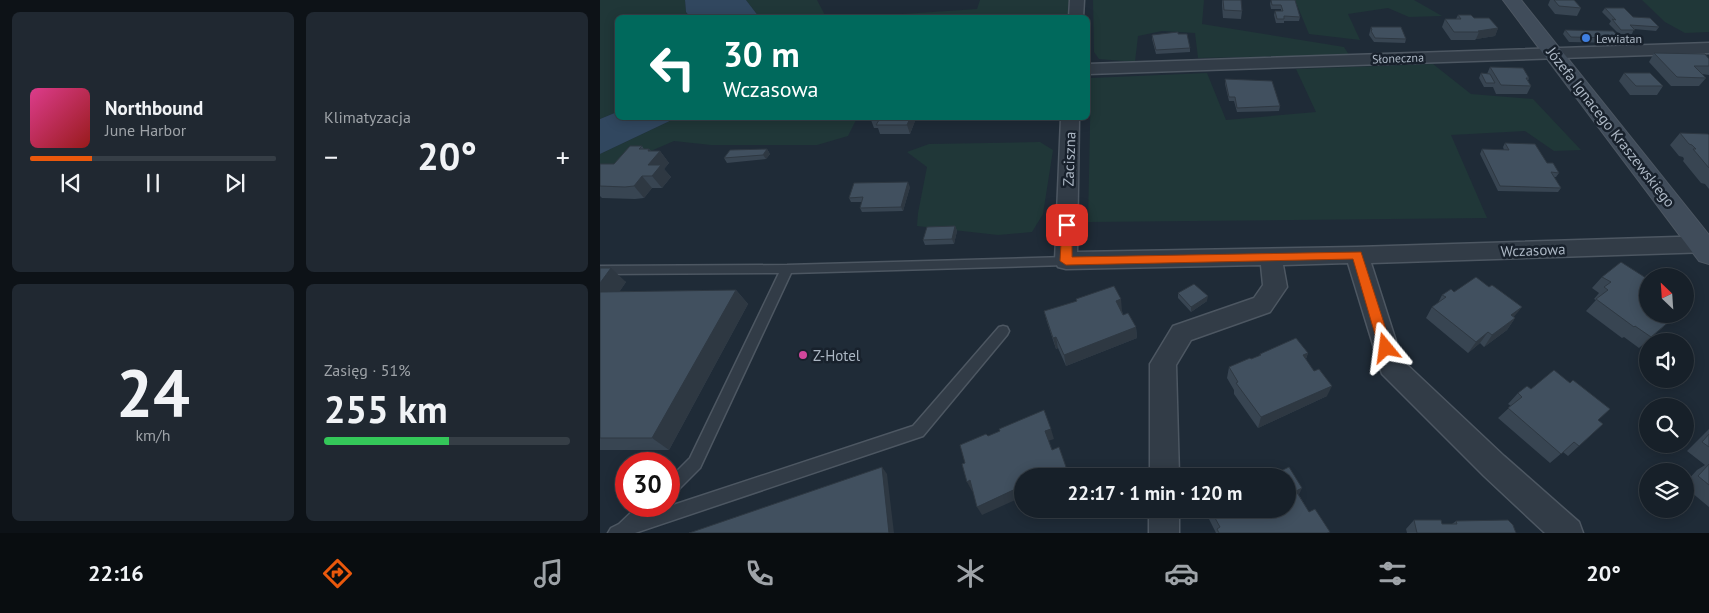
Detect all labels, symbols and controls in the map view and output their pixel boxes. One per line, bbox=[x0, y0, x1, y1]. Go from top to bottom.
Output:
text: 30 m bbox=[723, 31, 800, 77]
place label: Lewiatan bbox=[1596, 31, 1642, 46]
marker: Lewiatan bbox=[1580, 32, 1592, 44]
icon: left bbox=[640, 35, 705, 100]
street label: Józefa Ignacego Kraszewskiego bbox=[1542, 42, 1679, 211]
street label: Słoneczna bbox=[1372, 50, 1424, 66]
text: Wczasowa bbox=[723, 75, 819, 103]
text: Northbound bbox=[105, 96, 203, 120]
text: Klimatyzacja bbox=[324, 107, 411, 127]
text: June Harbor bbox=[105, 120, 186, 140]
text: 20° bbox=[417, 131, 477, 180]
street label: Zaciszna bbox=[1059, 131, 1079, 187]
text: − bbox=[324, 138, 338, 175]
text: + bbox=[556, 138, 570, 175]
icon: previous bbox=[57, 169, 85, 197]
icon: pause bbox=[139, 169, 167, 197]
icon: next bbox=[221, 169, 249, 197]
pin bbox=[1046, 204, 1088, 246]
icon: arrive bbox=[1053, 211, 1081, 239]
street label: Wczasowa bbox=[1500, 239, 1566, 261]
north arrow bbox=[1639, 268, 1694, 322]
map controls bbox=[1639, 268, 1694, 518]
position arrow bbox=[1359, 321, 1411, 373]
button: sound bbox=[1639, 333, 1694, 388]
place label: Z-Hotel bbox=[813, 346, 861, 365]
marker: Z-Hotel bbox=[797, 349, 809, 361]
text: 24 bbox=[116, 350, 190, 434]
text: Zasięg · 51% bbox=[324, 360, 411, 380]
text: 255 km bbox=[324, 384, 448, 433]
button: search bbox=[1639, 398, 1694, 453]
text: km/h bbox=[135, 425, 171, 445]
speed limit sign: 30 bbox=[615, 452, 680, 517]
button: layers bbox=[1639, 463, 1694, 518]
text: 22:17 · 1 min · 120 m bbox=[1068, 481, 1242, 505]
icon: directions bbox=[320, 556, 355, 591]
icon: music bbox=[531, 556, 566, 591]
icon: phone bbox=[742, 556, 777, 591]
icon: climate bbox=[953, 556, 988, 591]
icon: car bbox=[1164, 556, 1199, 591]
icon: filters bbox=[1375, 556, 1410, 591]
text: 22:16 bbox=[88, 559, 144, 587]
text: 20° bbox=[1586, 559, 1621, 587]

